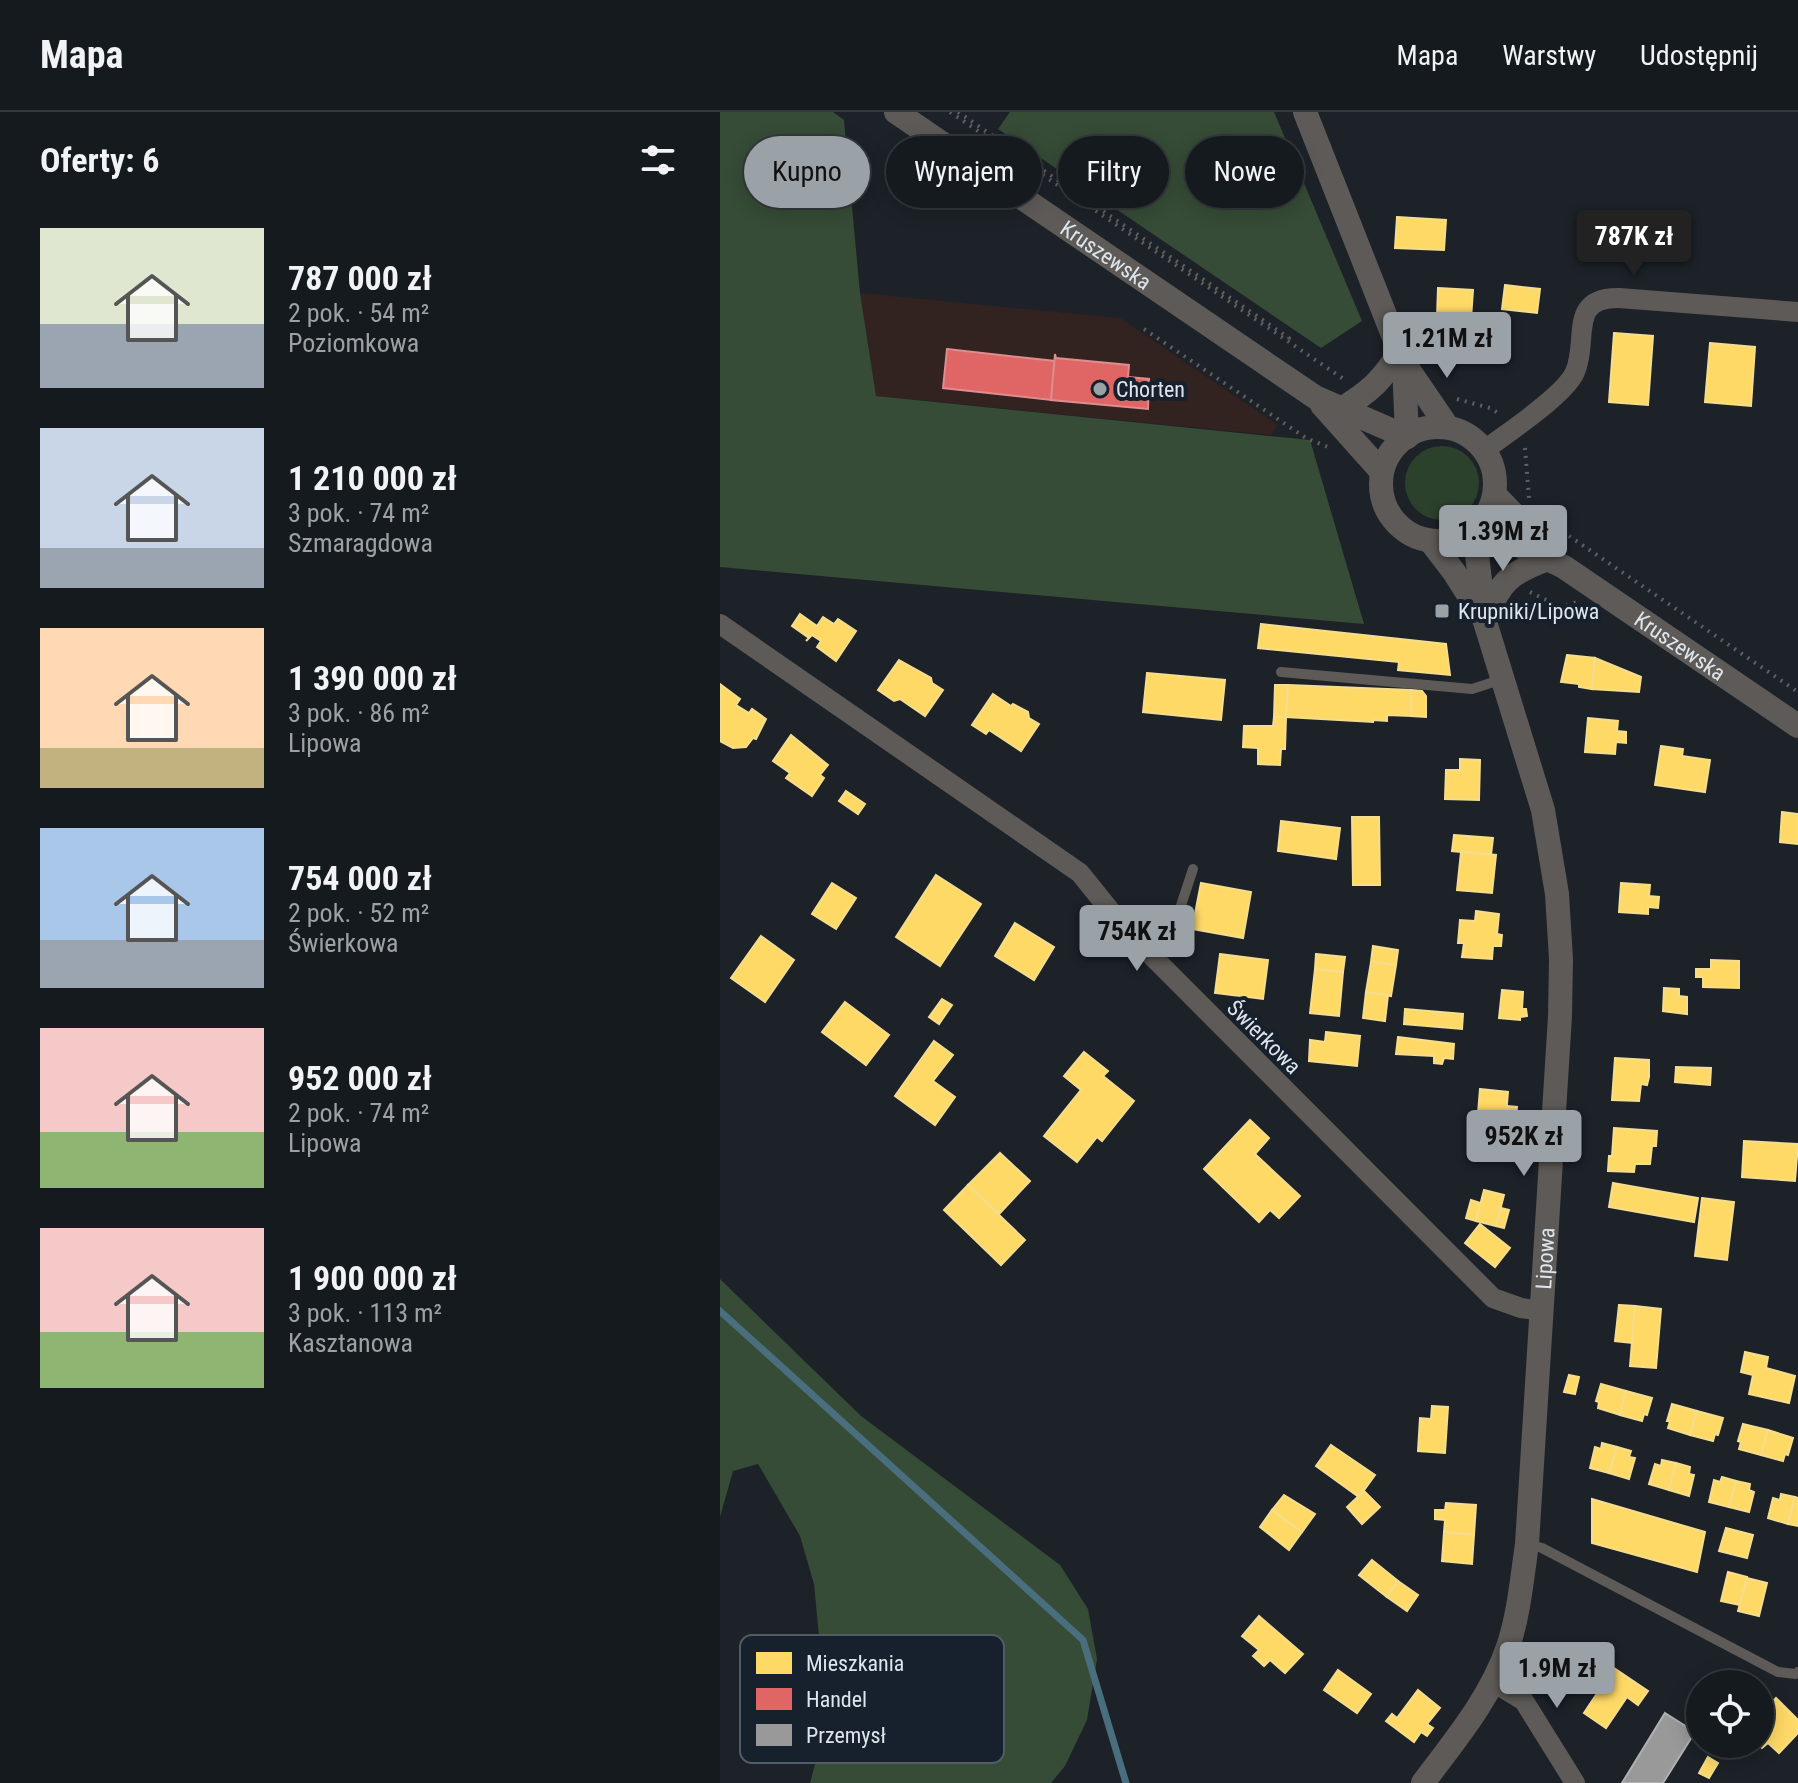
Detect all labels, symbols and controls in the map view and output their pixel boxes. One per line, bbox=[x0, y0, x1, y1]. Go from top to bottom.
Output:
text: Mapa bbox=[40, 33, 123, 77]
text: Mapa bbox=[1397, 39, 1458, 72]
text: Warstwy bbox=[1502, 39, 1596, 72]
text: Udostępnij bbox=[1640, 39, 1758, 72]
chip: Kupno bbox=[744, 136, 870, 208]
chip: Wynajem bbox=[886, 136, 1042, 208]
chip: Filtry bbox=[1058, 136, 1169, 208]
chip: Nowe bbox=[1185, 136, 1304, 208]
icon: filters bbox=[636, 138, 680, 182]
text: Oferty: 6 bbox=[40, 140, 160, 180]
pin: 787K zł bbox=[1560, 210, 1708, 278]
street label: Kruszewska bbox=[1056, 215, 1156, 294]
text: 787K zł bbox=[1595, 221, 1673, 251]
text: 787 000 zł bbox=[288, 258, 432, 298]
icon: home bbox=[104, 260, 200, 356]
text: 2 pok. · 54 m² bbox=[288, 298, 429, 328]
pin: 1.21M zł bbox=[1364, 312, 1530, 380]
text: 1.21M zł bbox=[1401, 323, 1493, 353]
text: Poziomkowa bbox=[288, 328, 419, 358]
place label: Chorten bbox=[1116, 377, 1185, 402]
marker: Chorten bbox=[1091, 380, 1109, 398]
text: 1 210 000 zł bbox=[288, 458, 457, 498]
icon: home bbox=[104, 460, 200, 556]
text: 3 pok. · 74 m² bbox=[288, 498, 429, 528]
pin: 1.39M zł bbox=[1420, 505, 1586, 573]
text: 1.39M zł bbox=[1457, 516, 1549, 546]
text: Szmaragdowa bbox=[288, 528, 433, 558]
place label: Krupniki/Lipowa bbox=[1458, 599, 1599, 624]
marker: Krupniki/Lipowa bbox=[1433, 602, 1451, 620]
street label: Kruszewska bbox=[1630, 606, 1730, 685]
text: 1 390 000 zł bbox=[288, 658, 457, 698]
icon: home bbox=[104, 660, 200, 756]
text: 3 pok. · 86 m² bbox=[288, 698, 429, 728]
text: Lipowa bbox=[288, 728, 362, 758]
text: 754 000 zł bbox=[288, 858, 432, 898]
icon: home bbox=[104, 860, 200, 956]
text: 2 pok. · 52 m² bbox=[288, 898, 429, 928]
pin: 754K zł bbox=[1063, 905, 1211, 973]
text: 754K zł bbox=[1098, 916, 1176, 946]
text: Świerkowa bbox=[288, 928, 399, 958]
street label: Świerkowa bbox=[1222, 995, 1306, 1079]
text: 952 000 zł bbox=[288, 1058, 432, 1098]
icon: home bbox=[104, 1060, 200, 1156]
text: 2 pok. · 74 m² bbox=[288, 1098, 429, 1128]
pin: 952K zł bbox=[1450, 1110, 1598, 1178]
text: 952K zł bbox=[1485, 1121, 1563, 1151]
text: Lipowa bbox=[288, 1128, 362, 1158]
street label: Lipowa bbox=[1530, 1227, 1559, 1290]
text: 1 900 000 zł bbox=[288, 1258, 457, 1298]
icon: home bbox=[104, 1260, 200, 1356]
text: 3 pok. · 113 m² bbox=[288, 1298, 442, 1328]
text: Kasztanowa bbox=[288, 1328, 413, 1358]
legend bbox=[740, 1635, 1004, 1763]
pin: 1.9M zł bbox=[1483, 1642, 1631, 1710]
text: Mieszkania bbox=[806, 1651, 904, 1676]
text: 1.9M zł bbox=[1518, 1653, 1596, 1683]
map controls bbox=[1686, 1670, 1774, 1758]
button: locate bbox=[1686, 1670, 1774, 1758]
text: Handel bbox=[806, 1687, 867, 1712]
text: Przemysł bbox=[806, 1723, 886, 1748]

